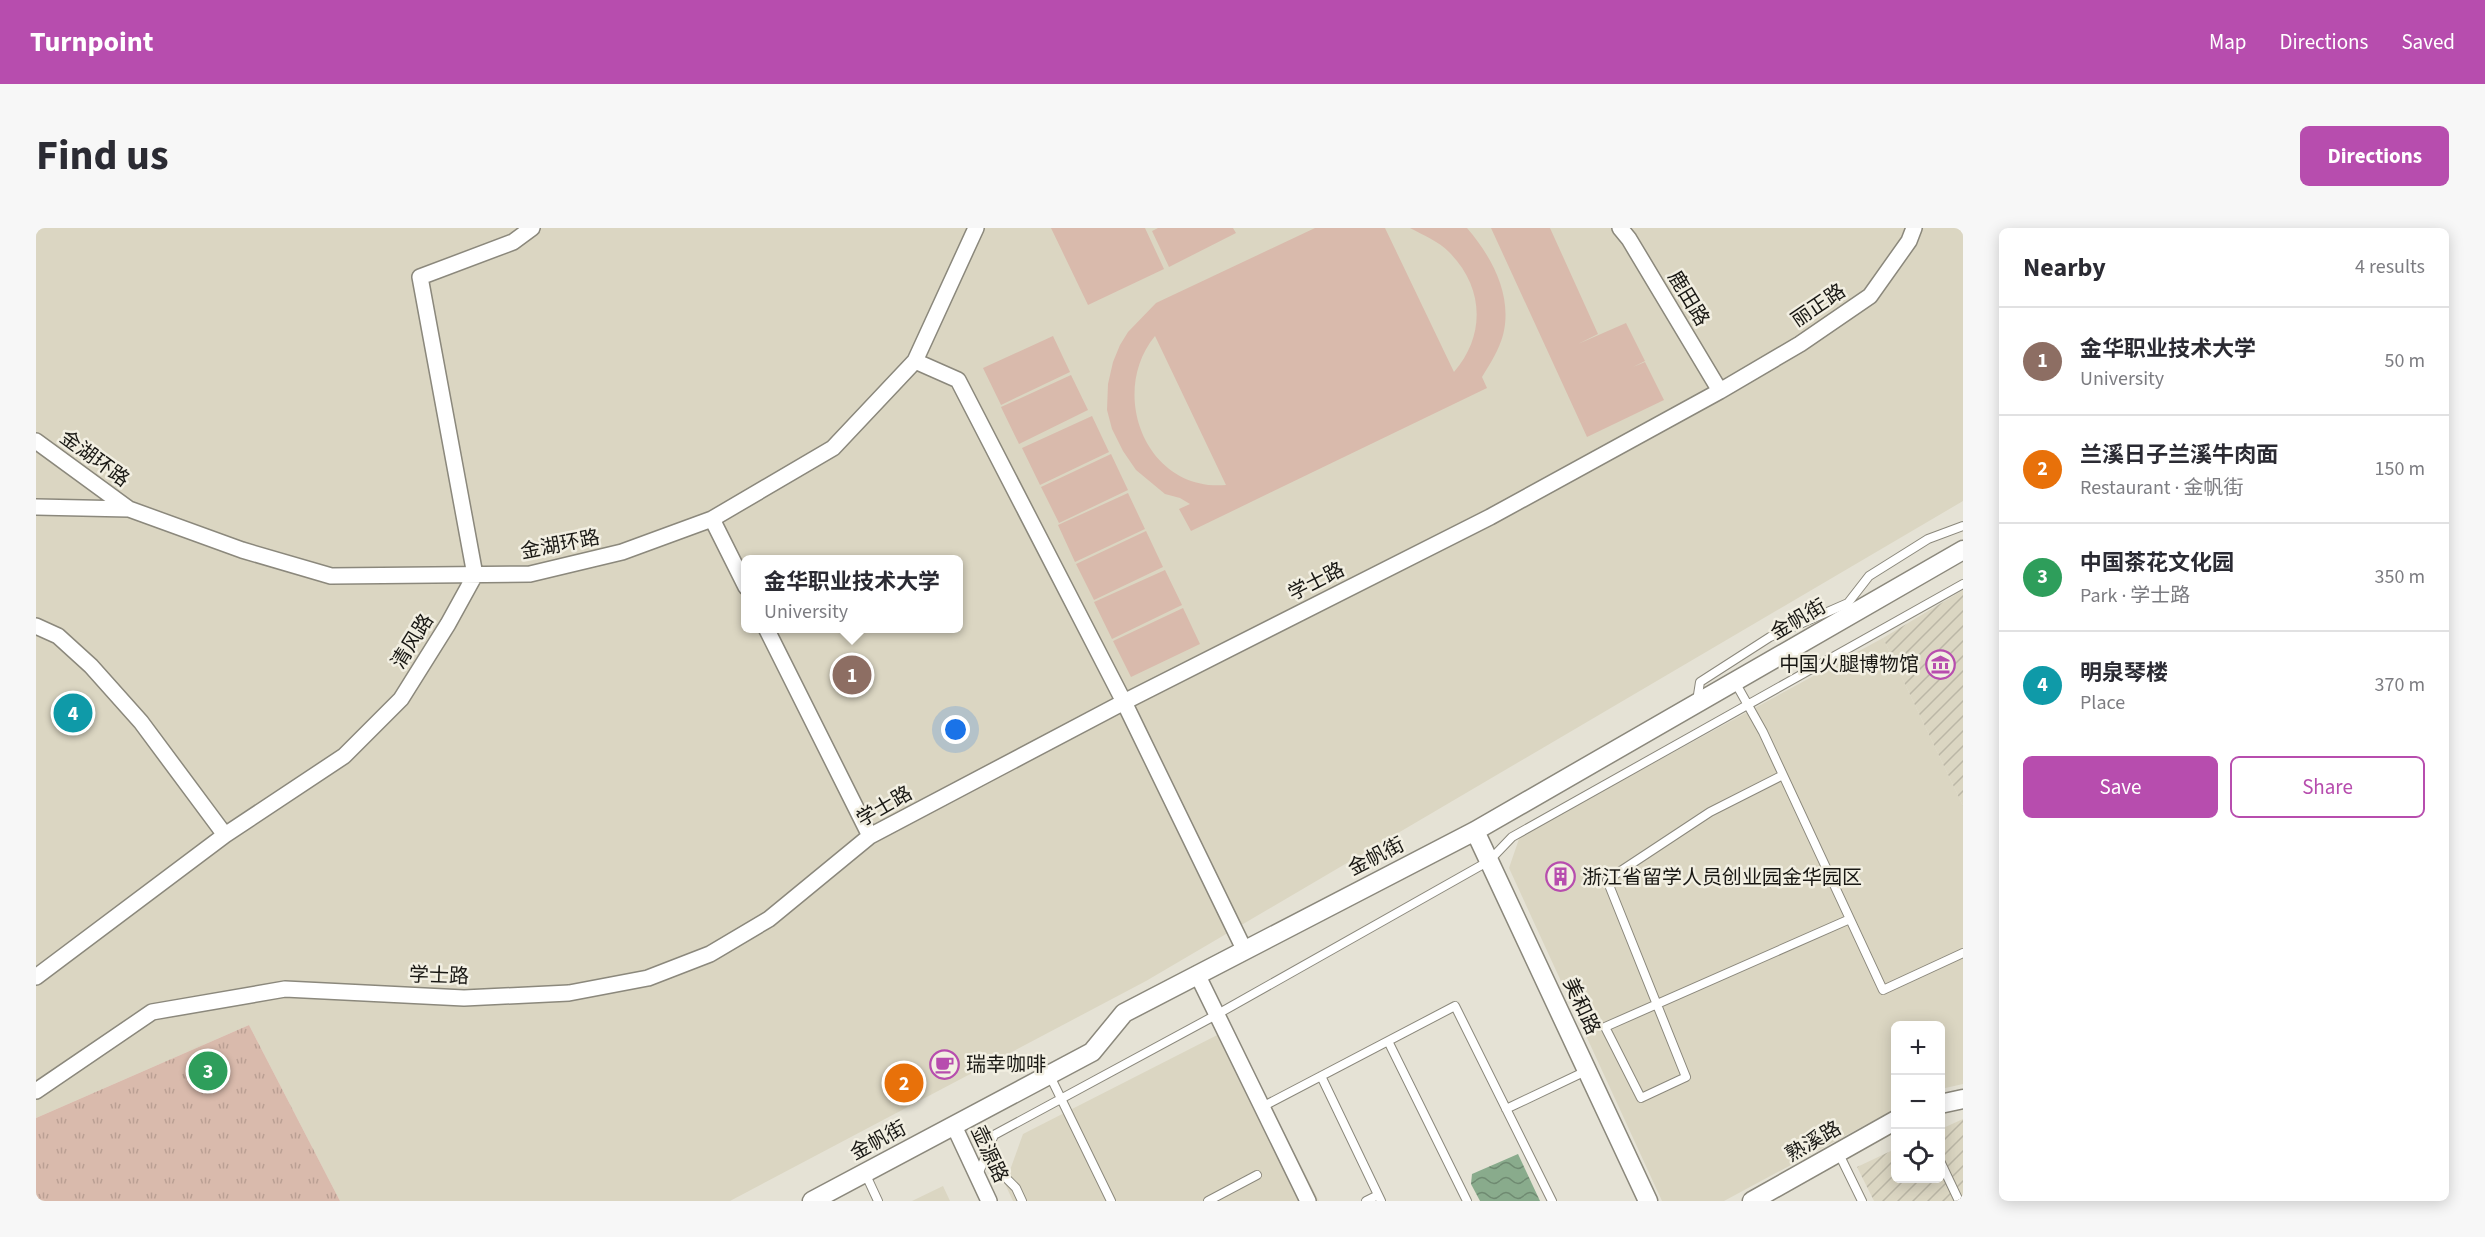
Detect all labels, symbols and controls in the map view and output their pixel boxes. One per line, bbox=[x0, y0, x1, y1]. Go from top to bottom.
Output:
text: Turnpoint bbox=[30, 22, 154, 62]
text: Map bbox=[2209, 27, 2247, 57]
text: Directions bbox=[2280, 27, 2368, 57]
text: Saved bbox=[2401, 27, 2455, 57]
text: Find us bbox=[36, 126, 169, 186]
button: Directions bbox=[2300, 126, 2449, 186]
text: Nearby bbox=[2023, 249, 2106, 286]
text: 4 results bbox=[2355, 253, 2425, 281]
street label: 鹿田路 bbox=[1661, 266, 1716, 331]
street label: 丽正路 bbox=[1786, 277, 1851, 334]
text: 金华职业技术大学 bbox=[2080, 333, 2256, 365]
text: 1 bbox=[2037, 347, 2048, 375]
text: 50 m bbox=[2385, 347, 2425, 375]
text: University bbox=[2080, 365, 2164, 393]
street label: 金湖环路 bbox=[54, 424, 135, 494]
text: 兰溪日子兰溪牛肉面 bbox=[2080, 439, 2278, 471]
text: 2 bbox=[2037, 455, 2048, 483]
text: 150 m bbox=[2375, 455, 2425, 483]
text: Restaurant · 金帆街 bbox=[2080, 474, 2244, 502]
street label: 金湖环路 bbox=[518, 524, 602, 566]
text: 中国茶花文化园 bbox=[2080, 547, 2234, 579]
popup bbox=[741, 555, 963, 633]
street label: 学士路 bbox=[1283, 556, 1350, 608]
text: 3 bbox=[2037, 563, 2048, 591]
text: 350 m bbox=[2375, 563, 2425, 591]
text: 金华职业技术大学 bbox=[764, 566, 940, 598]
text: Park · 学士路 bbox=[2080, 582, 2190, 610]
street label: 金帆街 bbox=[1766, 593, 1831, 647]
text: University bbox=[764, 598, 848, 626]
street label: 清风路 bbox=[385, 609, 441, 674]
museum icon: 中国火腿博物馆 bbox=[1924, 648, 1956, 680]
place label: 中国火腿博物馆 bbox=[1779, 651, 1919, 679]
pin: 1 bbox=[832, 652, 872, 698]
text: 明泉琴楼 bbox=[2080, 657, 2168, 689]
text: 4 bbox=[2037, 671, 2048, 699]
text: 370 m bbox=[2375, 671, 2425, 699]
text: Place bbox=[2080, 689, 2125, 717]
pin: 4 bbox=[54, 690, 93, 736]
your location bbox=[941, 715, 970, 744]
button: Save bbox=[2023, 756, 2218, 818]
button: Share bbox=[2230, 756, 2425, 818]
street label: 学士路 bbox=[852, 780, 917, 834]
street label: 金帆街 bbox=[1343, 831, 1410, 883]
building icon: 浙江省留学人员创业园金华园区 bbox=[1545, 861, 1577, 893]
place label: 浙江省留学人员创业园金华园区 bbox=[1582, 864, 1862, 892]
street label: 学士路 bbox=[408, 961, 469, 991]
street label: 美和路 bbox=[1556, 973, 1606, 1040]
map controls bbox=[1891, 1021, 1945, 1183]
button: + bbox=[1891, 1021, 1945, 1075]
pin: 3 bbox=[188, 1048, 228, 1094]
cafe icon: 瑞幸咖啡 bbox=[929, 1048, 961, 1080]
place label: 瑞幸咖啡 bbox=[966, 1051, 1046, 1079]
pin: 2 bbox=[884, 1060, 924, 1106]
button: − bbox=[1891, 1075, 1945, 1129]
street label: 金帆街 bbox=[845, 1114, 912, 1167]
street label: 熟溪路 bbox=[1781, 1115, 1846, 1169]
street label: 壶源路 bbox=[964, 1121, 1014, 1188]
button: locate bbox=[1891, 1129, 1945, 1183]

